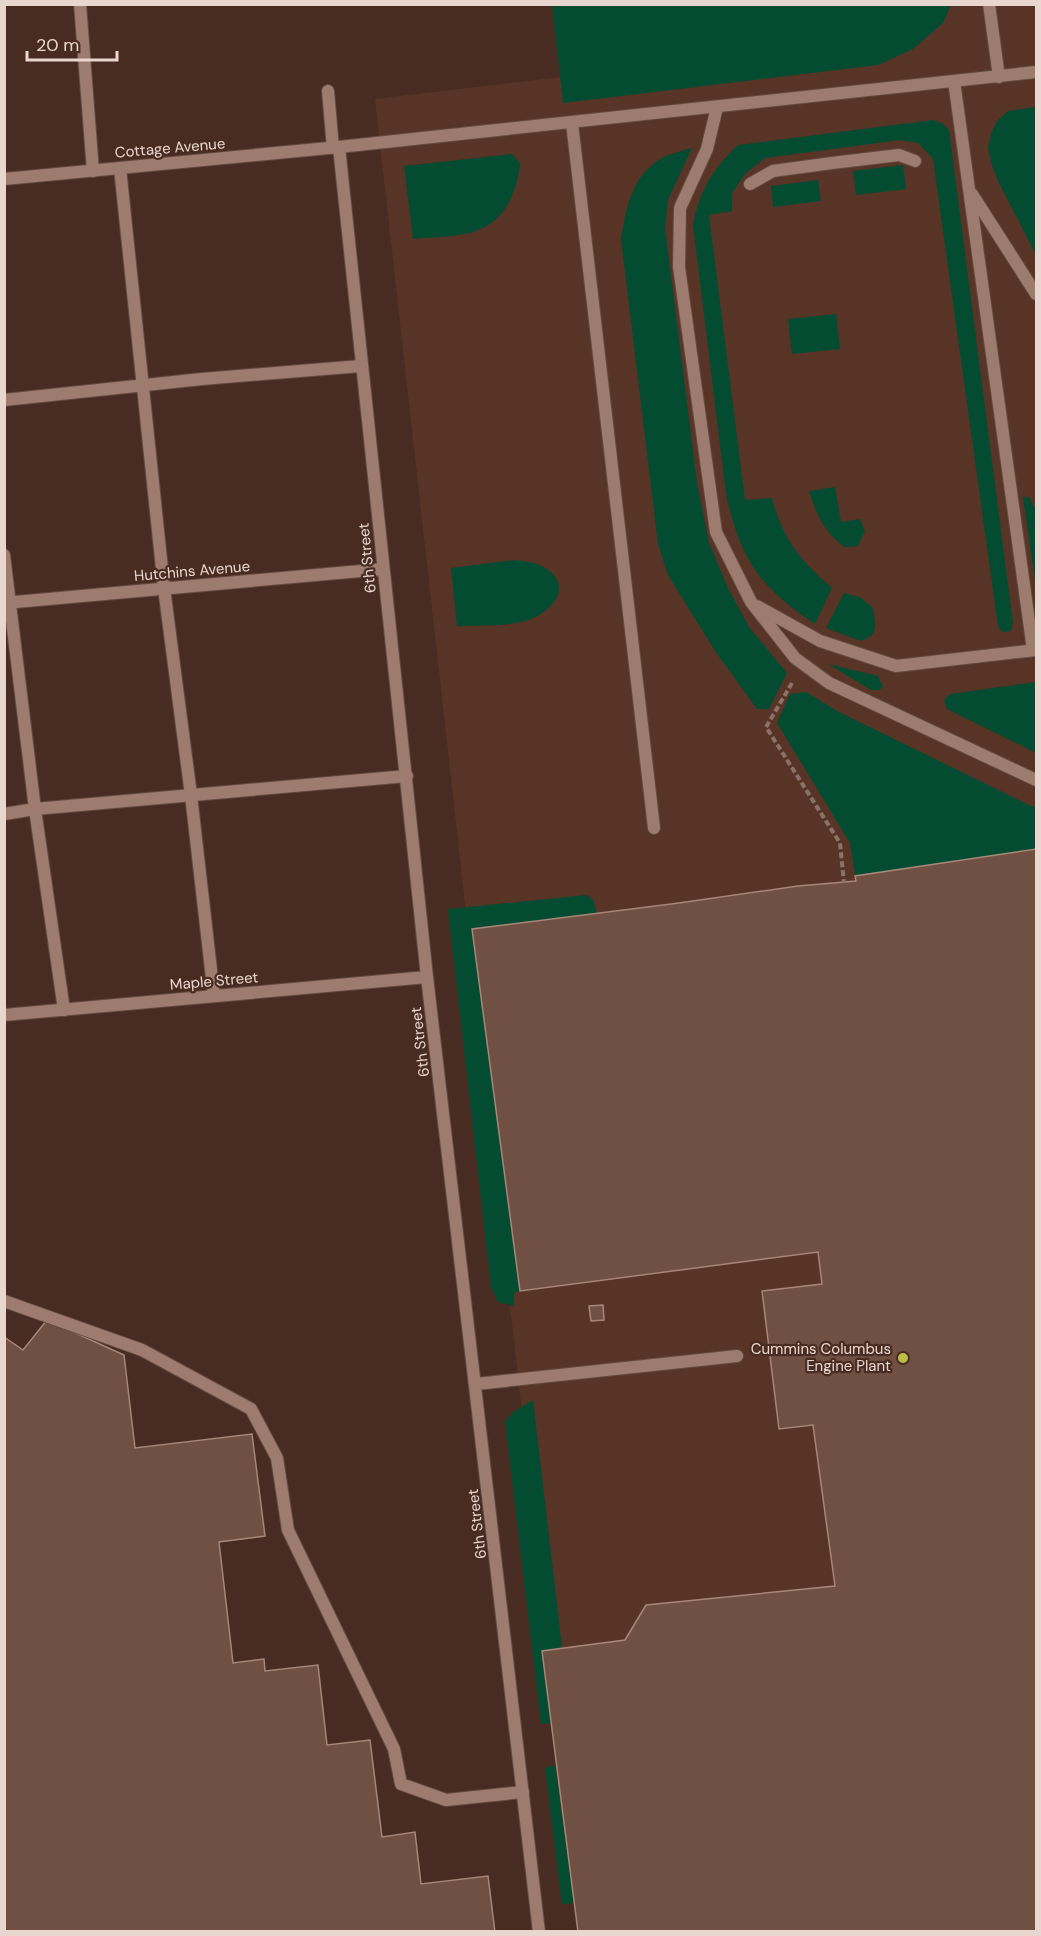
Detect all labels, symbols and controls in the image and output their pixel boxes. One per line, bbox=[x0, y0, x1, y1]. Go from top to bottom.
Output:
scale bar bbox=[27, 24, 117, 62]
text: 20 m bbox=[36, 33, 79, 57]
street label: Cottage Avenue bbox=[114, 133, 226, 163]
street label: 6th Street bbox=[353, 522, 381, 594]
street label: Hutchins Avenue bbox=[133, 556, 251, 586]
street label: Maple Street bbox=[169, 967, 259, 995]
street label: 6th Street bbox=[406, 1006, 434, 1078]
place label: Cummins Columbus Engine Plant bbox=[751, 1339, 891, 1376]
marker: Cummins Columbus Engine Plant bbox=[896, 1351, 910, 1365]
street label: 6th Street bbox=[463, 1488, 491, 1560]

